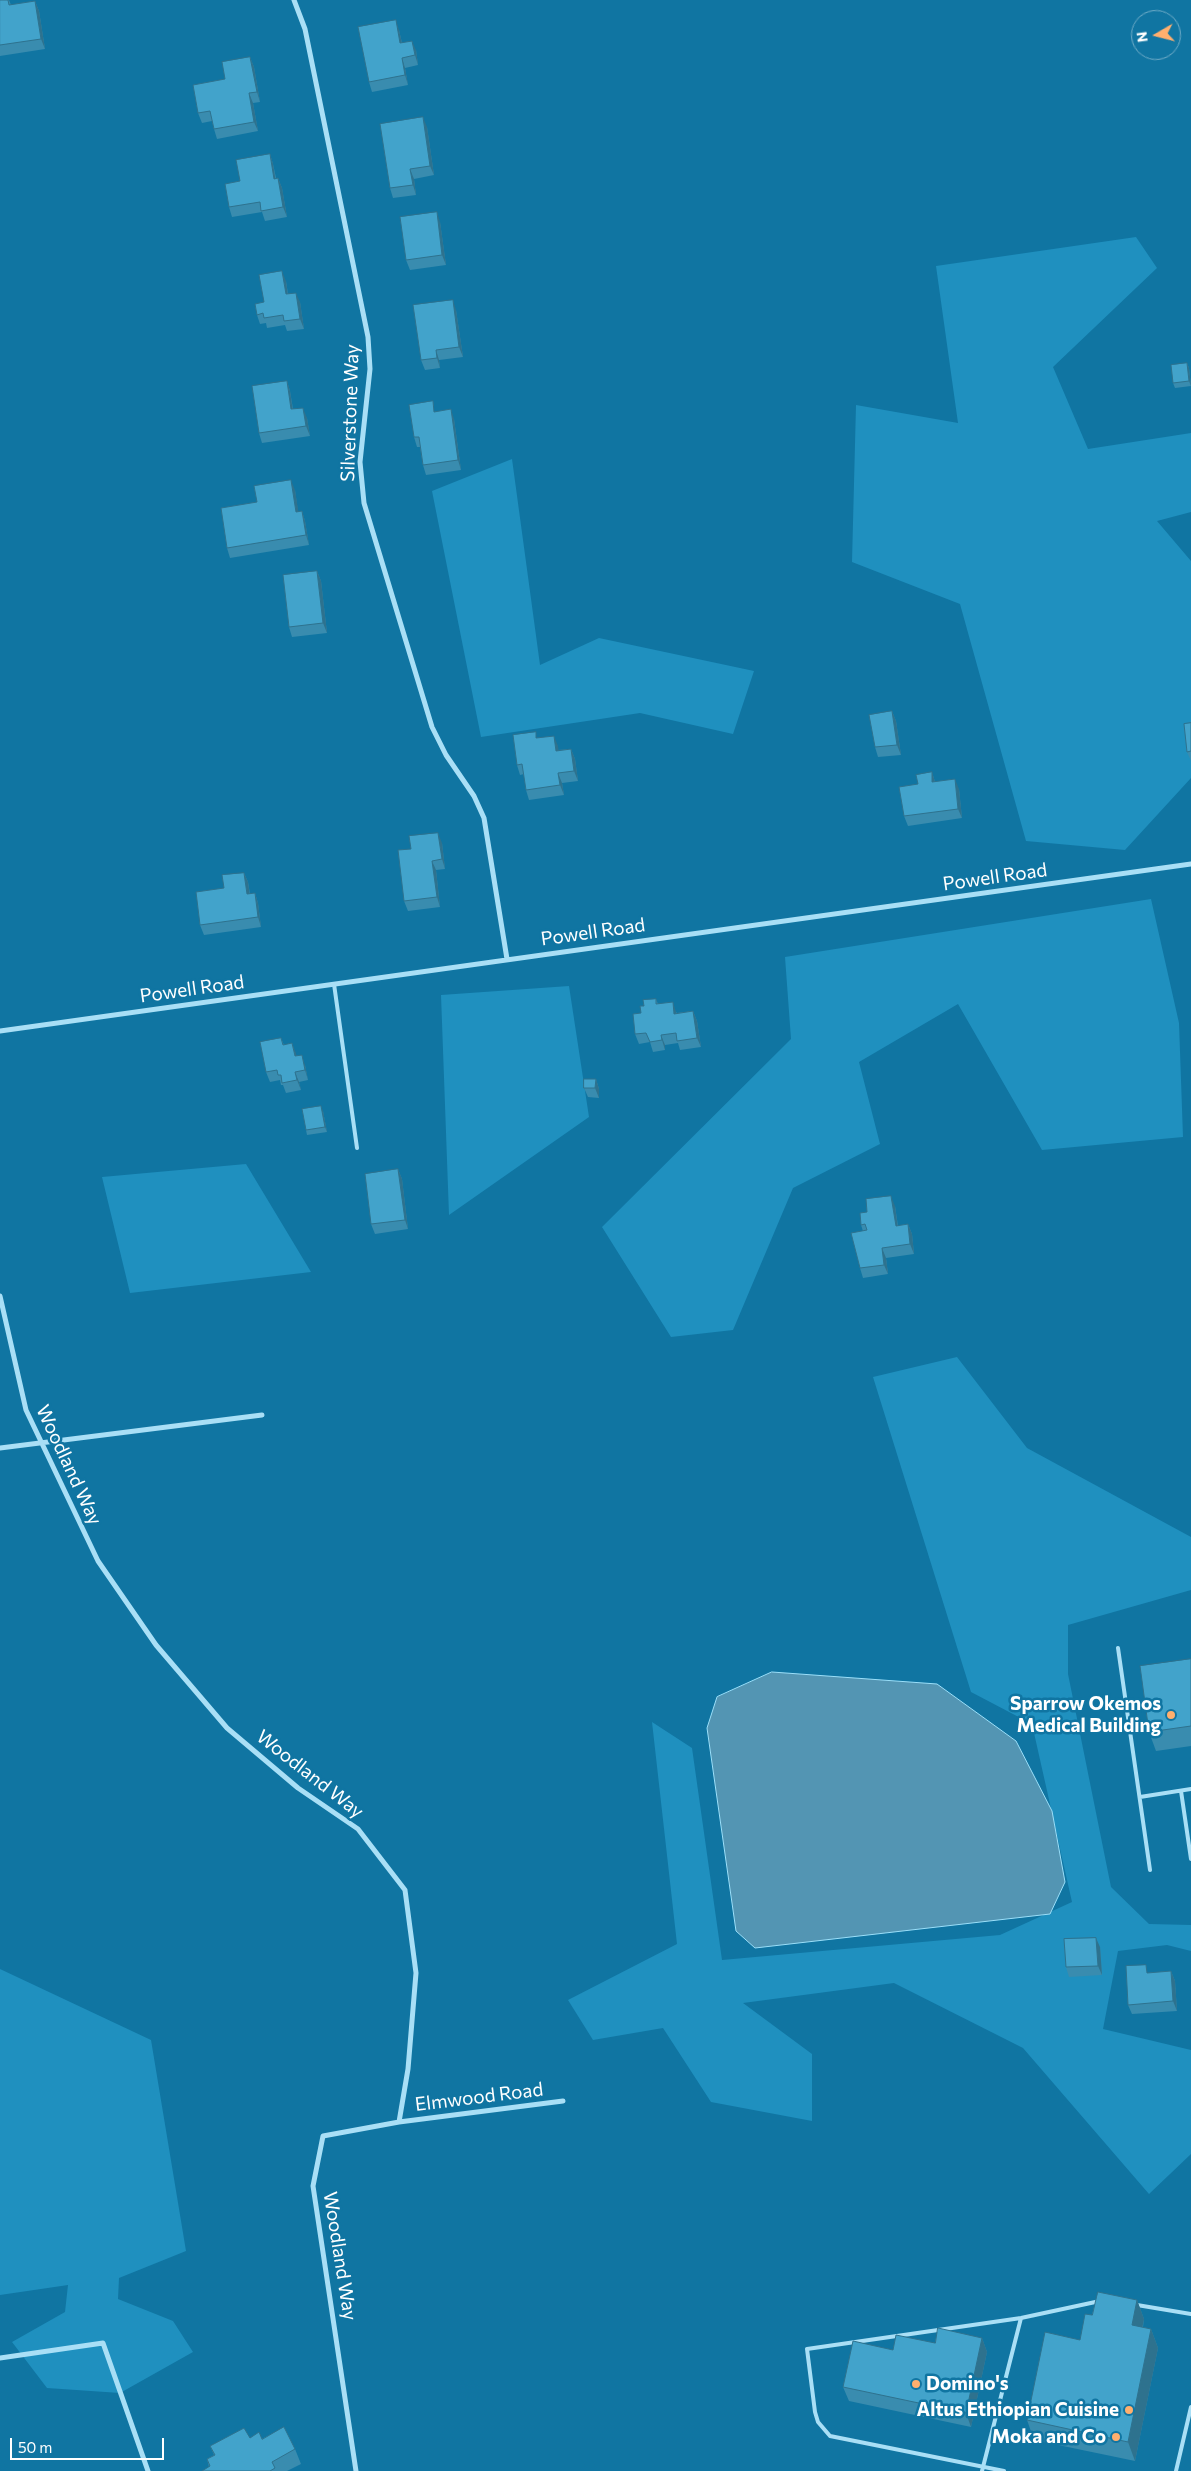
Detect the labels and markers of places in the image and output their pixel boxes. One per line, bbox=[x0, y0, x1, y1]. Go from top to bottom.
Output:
place label: Sparrow Okemos Medical Building bbox=[1010, 1693, 1161, 1737]
marker: Sparrow Okemos Medical Building bbox=[1165, 1709, 1177, 1721]
place label: Domino's bbox=[926, 2373, 1009, 2395]
marker: Domino's bbox=[910, 2378, 922, 2390]
place label: Altus Ethiopian Cuisine bbox=[917, 2399, 1119, 2421]
marker: Altus Ethiopian Cuisine bbox=[1123, 2404, 1135, 2416]
place label: Moka and Co bbox=[992, 2426, 1106, 2448]
marker: Moka and Co bbox=[1110, 2431, 1122, 2443]

